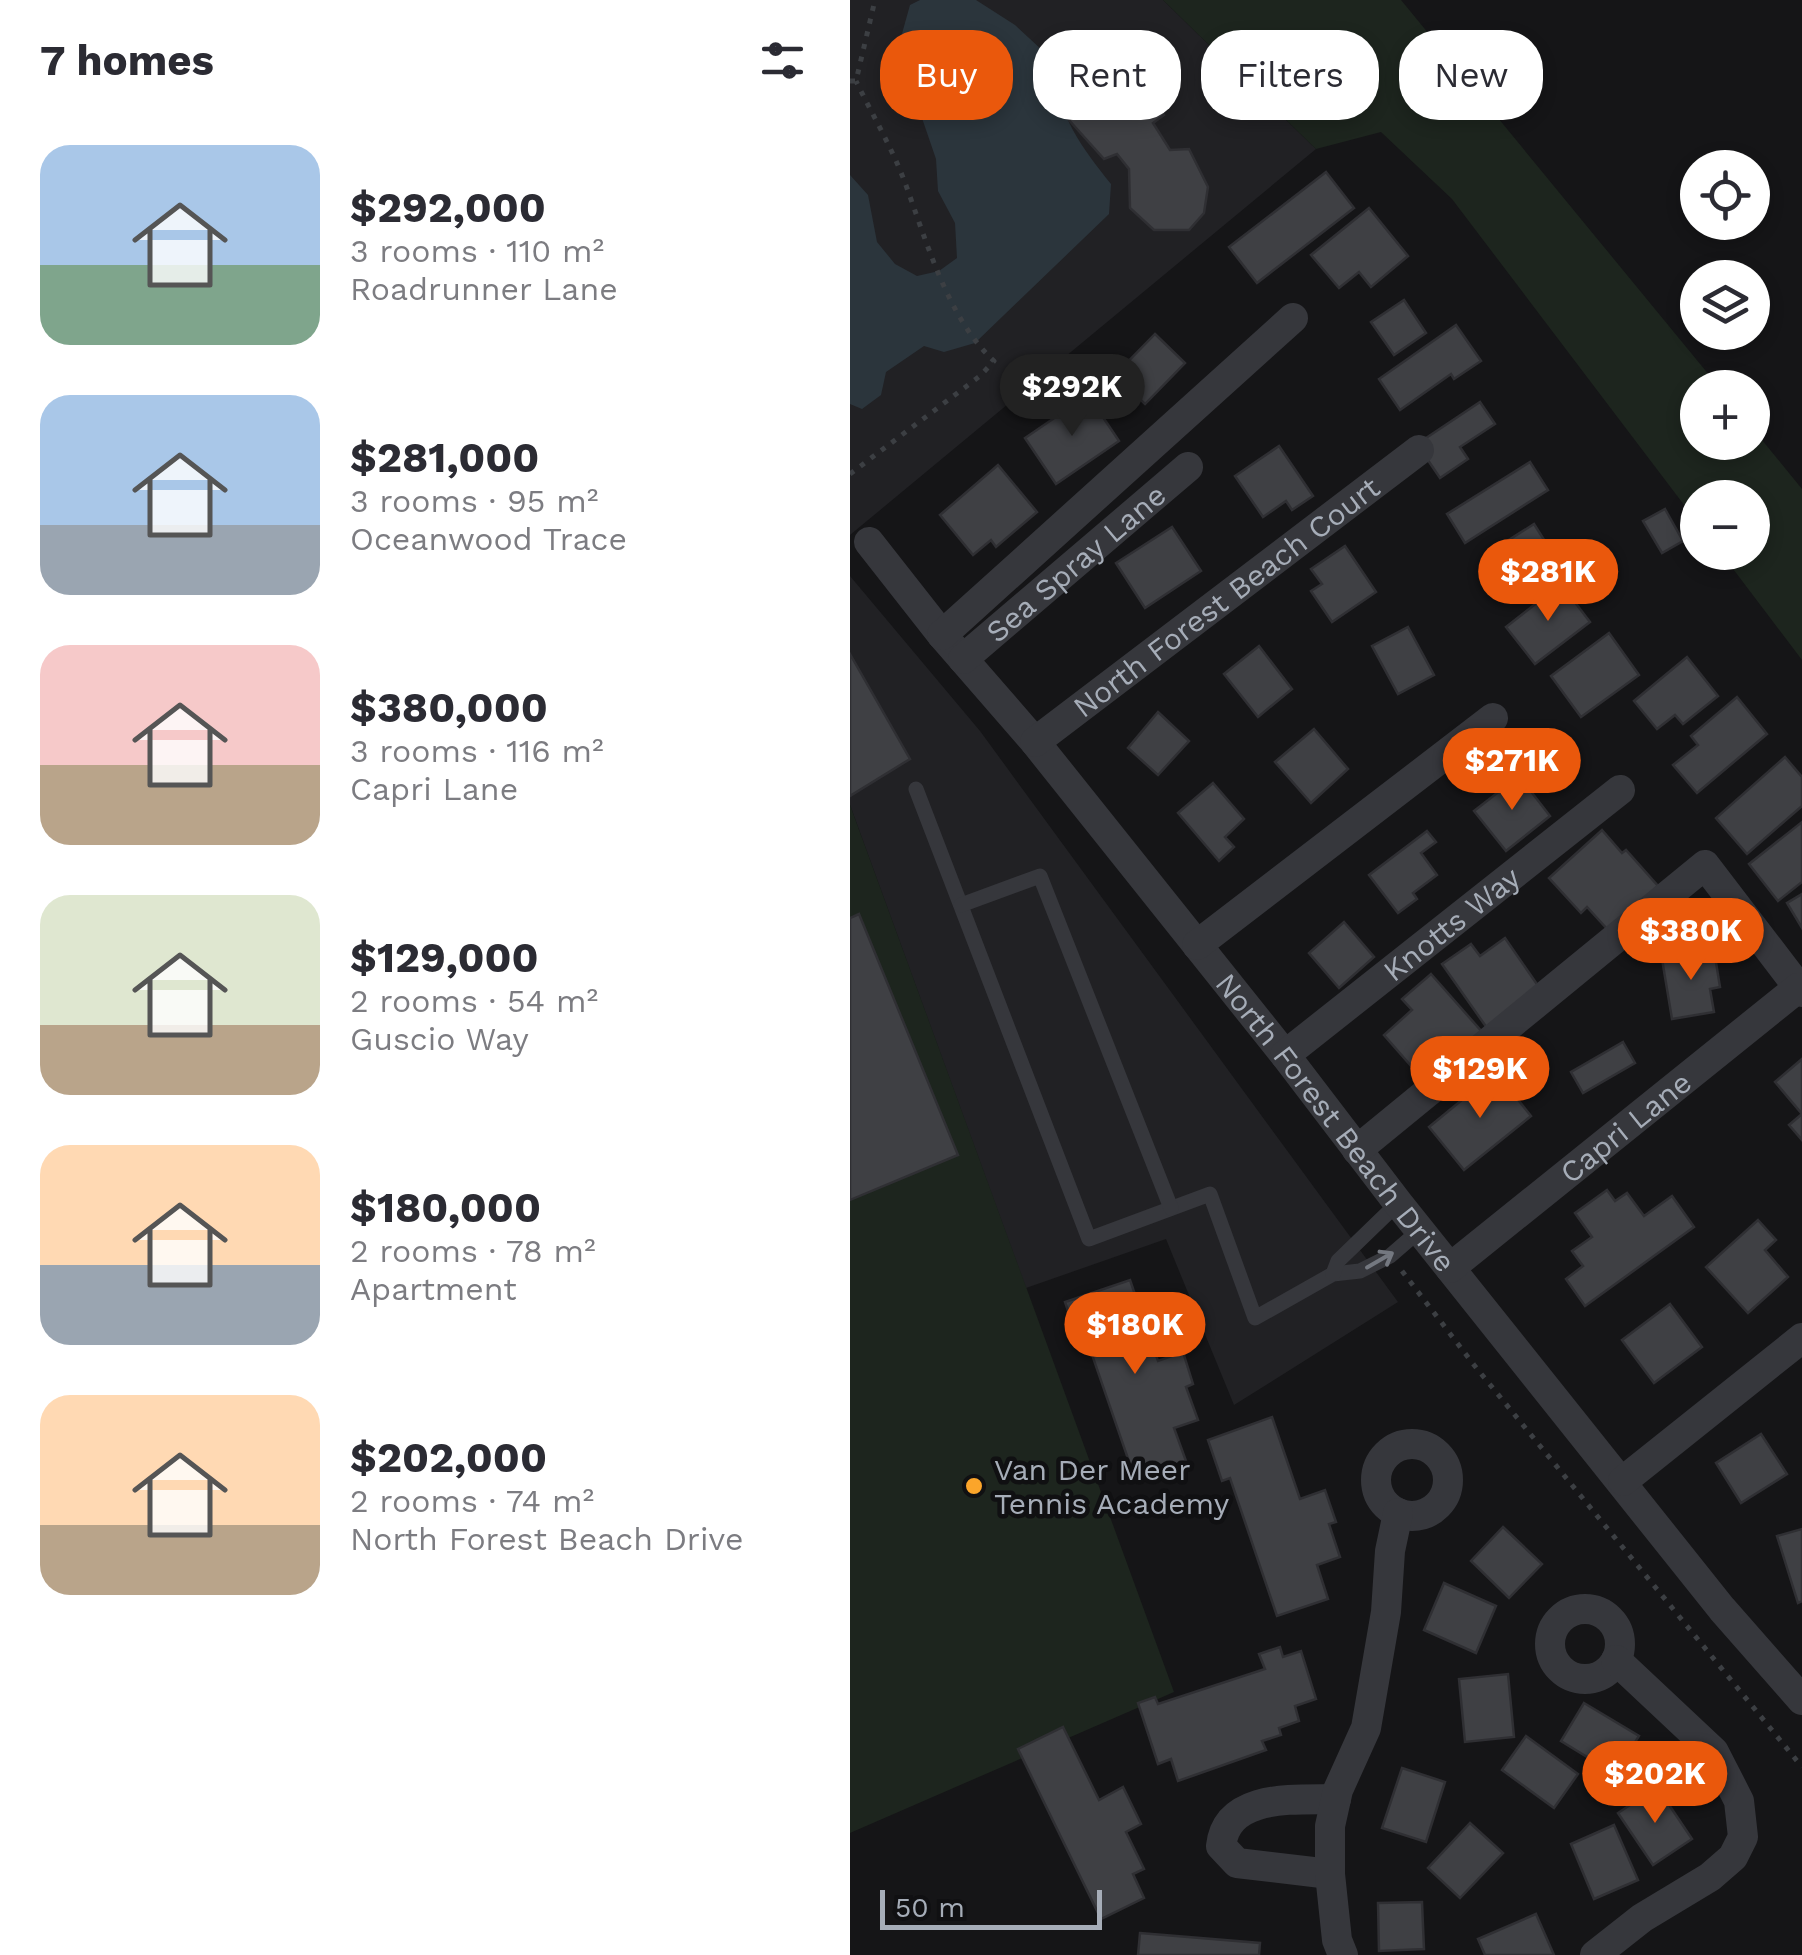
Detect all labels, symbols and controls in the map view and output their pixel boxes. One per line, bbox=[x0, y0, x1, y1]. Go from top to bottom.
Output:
chip: Buy bbox=[880, 30, 1013, 120]
chip: Rent bbox=[1033, 30, 1181, 120]
chip: Filters bbox=[1201, 30, 1379, 120]
chip: New bbox=[1399, 30, 1543, 120]
icon: filters bbox=[755, 33, 810, 88]
text: 7 homes bbox=[40, 36, 214, 85]
map controls bbox=[1680, 150, 1770, 570]
button: locate bbox=[1680, 150, 1770, 240]
text: $292,000 bbox=[350, 183, 546, 232]
icon: home bbox=[120, 185, 240, 305]
text: 3 rooms · 110 m² bbox=[350, 232, 604, 270]
button: layers bbox=[1680, 260, 1770, 350]
text: Roadrunner Lane bbox=[350, 270, 618, 308]
pin: $292K bbox=[1002, 354, 1142, 439]
text: $292K bbox=[1022, 367, 1122, 405]
button: + bbox=[1680, 370, 1770, 460]
text: $281,000 bbox=[350, 433, 539, 482]
icon: home bbox=[120, 435, 240, 555]
street label: North Forest Beach Court bbox=[1066, 469, 1386, 724]
street label: Sea Spray Lane bbox=[979, 477, 1172, 649]
button: − bbox=[1680, 480, 1770, 570]
text: 3 rooms · 95 m² bbox=[350, 482, 598, 520]
text: Oceanwood Trace bbox=[350, 520, 627, 558]
pin: $281K bbox=[1478, 539, 1618, 624]
text: $281K bbox=[1500, 552, 1596, 590]
text: $380,000 bbox=[350, 683, 548, 732]
icon: home bbox=[120, 685, 240, 805]
pin: $271K bbox=[1442, 728, 1582, 813]
text: 3 rooms · 116 m² bbox=[350, 732, 604, 770]
text: $271K bbox=[1465, 741, 1559, 779]
text: Capri Lane bbox=[350, 770, 518, 808]
street label: Knotts Way bbox=[1376, 859, 1527, 988]
pin: $380K bbox=[1621, 898, 1761, 983]
text: $380K bbox=[1640, 911, 1742, 949]
text: $129,000 bbox=[350, 933, 539, 982]
icon: home bbox=[120, 935, 240, 1055]
street label: North Forest Beach Drive bbox=[1209, 966, 1463, 1279]
text: 2 rooms · 54 m² bbox=[350, 982, 598, 1020]
text: Guscio Way bbox=[350, 1020, 529, 1058]
pin: $129K bbox=[1410, 1036, 1550, 1121]
text: $129K bbox=[1432, 1049, 1528, 1087]
street label: Capri Lane bbox=[1553, 1064, 1698, 1190]
text: $180,000 bbox=[350, 1183, 541, 1232]
icon: home bbox=[120, 1185, 240, 1305]
text: 2 rooms · 78 m² bbox=[350, 1232, 596, 1270]
one-way arrow bbox=[1365, 1250, 1394, 1270]
text: Apartment bbox=[350, 1270, 517, 1308]
pin: $180K bbox=[1065, 1292, 1205, 1377]
text: $180K bbox=[1086, 1305, 1184, 1343]
text: $202,000 bbox=[350, 1433, 547, 1482]
icon: home bbox=[120, 1435, 240, 1555]
place label: Van Der Meer Tennis Academy bbox=[994, 1452, 1230, 1521]
marker: Van Der Meer Tennis Academy bbox=[963, 1475, 985, 1497]
text: 2 rooms · 74 m² bbox=[350, 1482, 594, 1520]
text: North Forest Beach Drive bbox=[350, 1520, 744, 1558]
pin: $202K bbox=[1585, 1741, 1725, 1826]
text: $202K bbox=[1604, 1754, 1706, 1792]
scale bar bbox=[880, 1885, 1102, 1930]
text: 50 m bbox=[895, 1891, 965, 1924]

